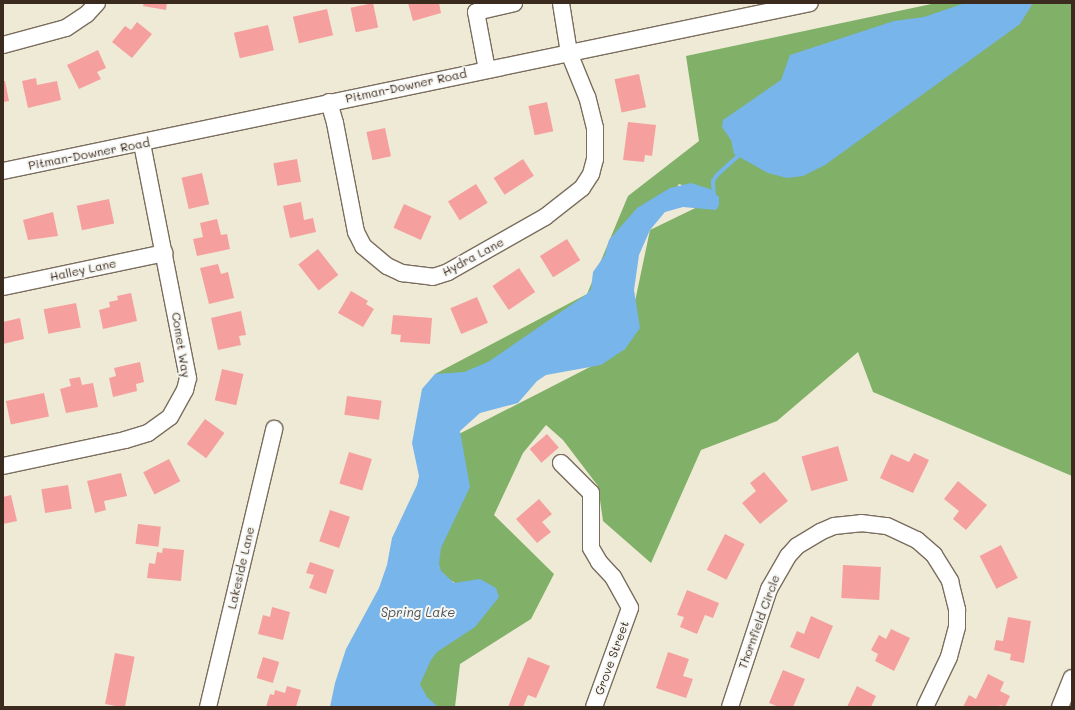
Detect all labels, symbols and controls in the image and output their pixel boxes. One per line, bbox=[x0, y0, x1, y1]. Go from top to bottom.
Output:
street label: Pitman-Downer Road bbox=[344, 66, 468, 106]
street label: Pitman-Downer Road bbox=[27, 135, 151, 173]
street label: Hydra Lane bbox=[440, 235, 506, 279]
street label: Halley Lane bbox=[49, 256, 117, 284]
street label: Comet Way bbox=[169, 311, 193, 379]
street label: Lakeside Lane bbox=[225, 526, 257, 610]
street label: Thornfield Circle bbox=[735, 573, 783, 671]
water label: Spring Lake bbox=[381, 604, 455, 620]
street label: Grove Street bbox=[592, 619, 632, 697]

